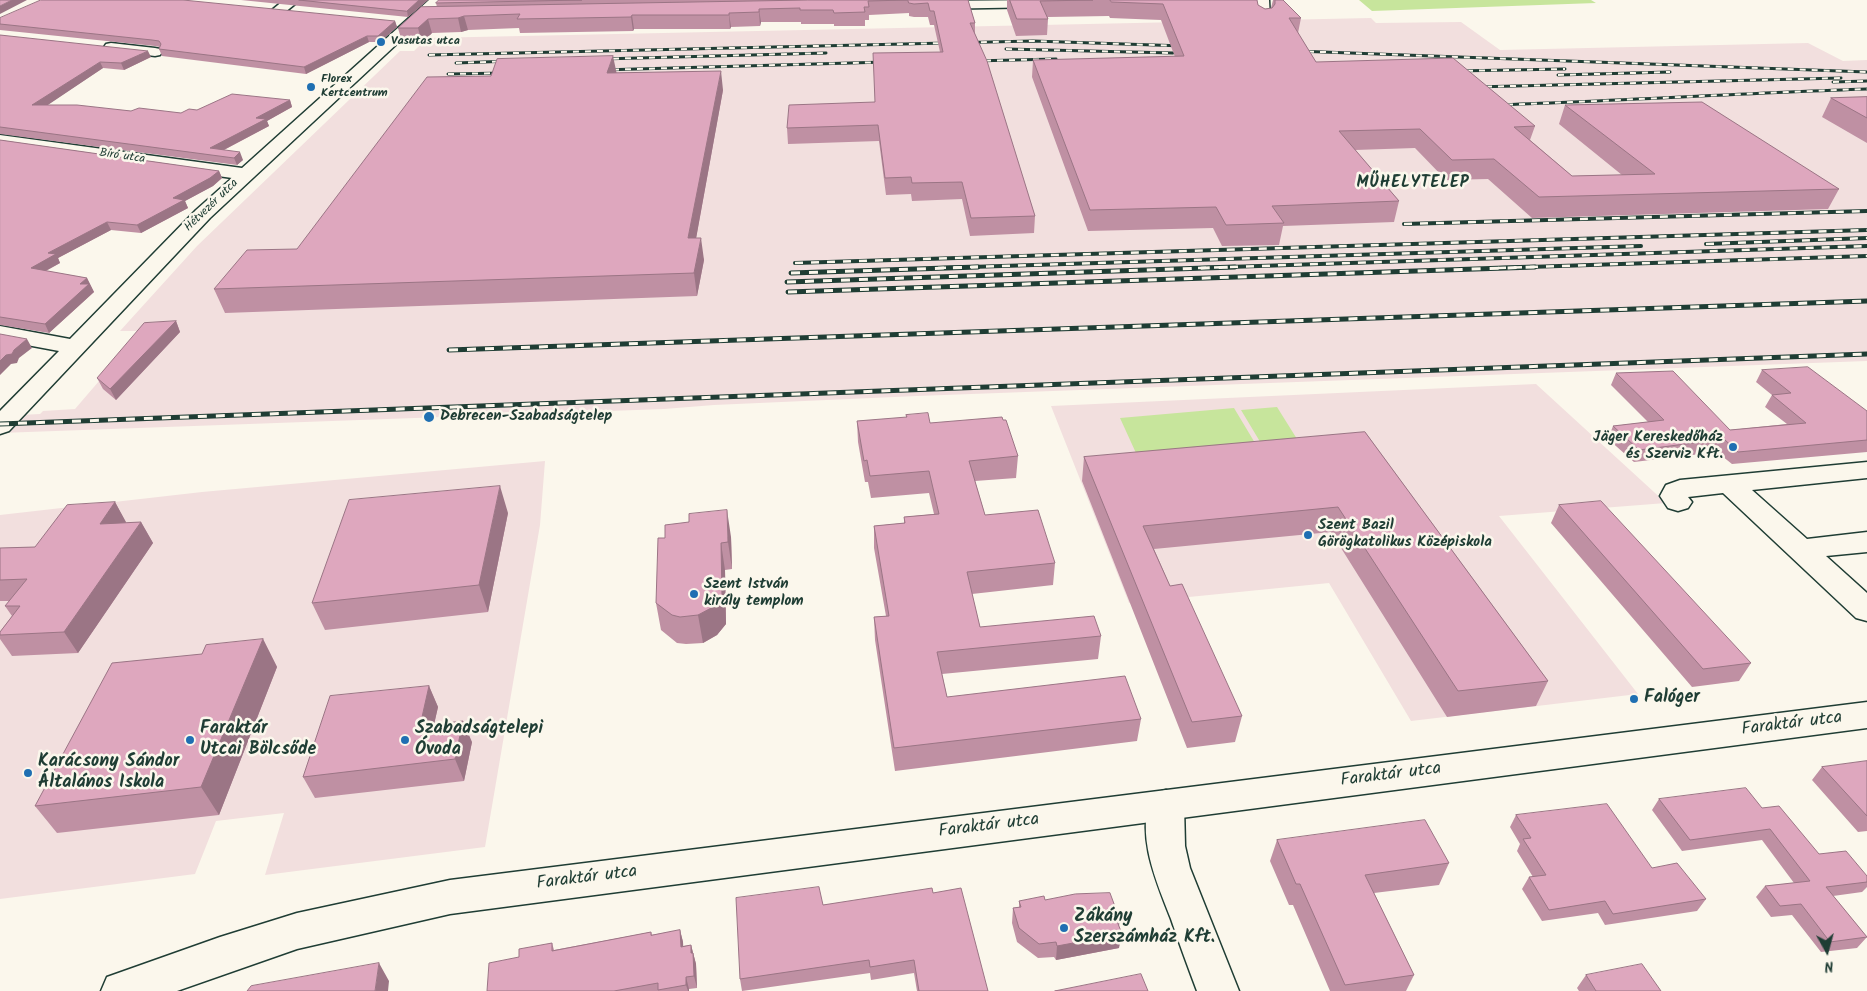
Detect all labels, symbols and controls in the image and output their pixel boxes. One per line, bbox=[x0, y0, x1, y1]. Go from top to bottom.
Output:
place label: Vasutas utca bbox=[391, 35, 460, 49]
marker: Vasutas utca bbox=[375, 36, 387, 48]
place label: Florex Kertcentrum bbox=[321, 73, 388, 101]
marker: Florex Kertcentrum bbox=[305, 81, 317, 93]
street label: Bíró utca bbox=[98, 147, 146, 167]
district label: MŰHELYTELEP bbox=[1355, 174, 1471, 194]
street label: Hétvezér utca bbox=[182, 177, 242, 235]
place label: Debrecen-Szabadságtelep bbox=[440, 408, 612, 426]
marker: Debrecen-Szabadságtelep bbox=[422, 410, 436, 424]
place label: Jäger Kereskedőház és Szerviz Kft. bbox=[1593, 429, 1723, 464]
marker: Jäger Kereskedőház és Szerviz Kft. bbox=[1727, 441, 1739, 453]
place label: Szent Bazil Görögkatolikus Középiskola bbox=[1318, 517, 1492, 552]
marker: Szent Bazil Görögkatolikus Középiskola bbox=[1302, 529, 1314, 541]
place label: Szent István király templom bbox=[704, 576, 804, 611]
marker: Szent István király templom bbox=[688, 588, 700, 600]
place label: Falóger bbox=[1644, 688, 1700, 710]
marker: Falóger bbox=[1628, 693, 1640, 705]
street label: Faraktár utca bbox=[1740, 708, 1844, 742]
place label: Faraktár Utcai Bölcsőde bbox=[200, 719, 316, 762]
place label: Szabadságtelepi Óvoda bbox=[415, 719, 543, 762]
marker: Faraktár Utcai Bölcsőde bbox=[184, 734, 196, 746]
marker: Szabadságtelepi Óvoda bbox=[399, 734, 411, 746]
place label: Karácsony Sándor Általános Iskola bbox=[38, 752, 179, 794]
street label: Faraktár utca bbox=[1339, 759, 1443, 793]
marker: Karácsony Sándor Általános Iskola bbox=[22, 767, 34, 779]
street label: Faraktár utca bbox=[937, 810, 1041, 844]
street label: Faraktár utca bbox=[535, 862, 639, 896]
place label: Zákány Szerszámház Kft. bbox=[1074, 907, 1215, 950]
marker: Zákány Szerszámház Kft. bbox=[1058, 922, 1070, 934]
north arrow bbox=[1802, 926, 1852, 976]
text: N bbox=[1823, 954, 1835, 977]

